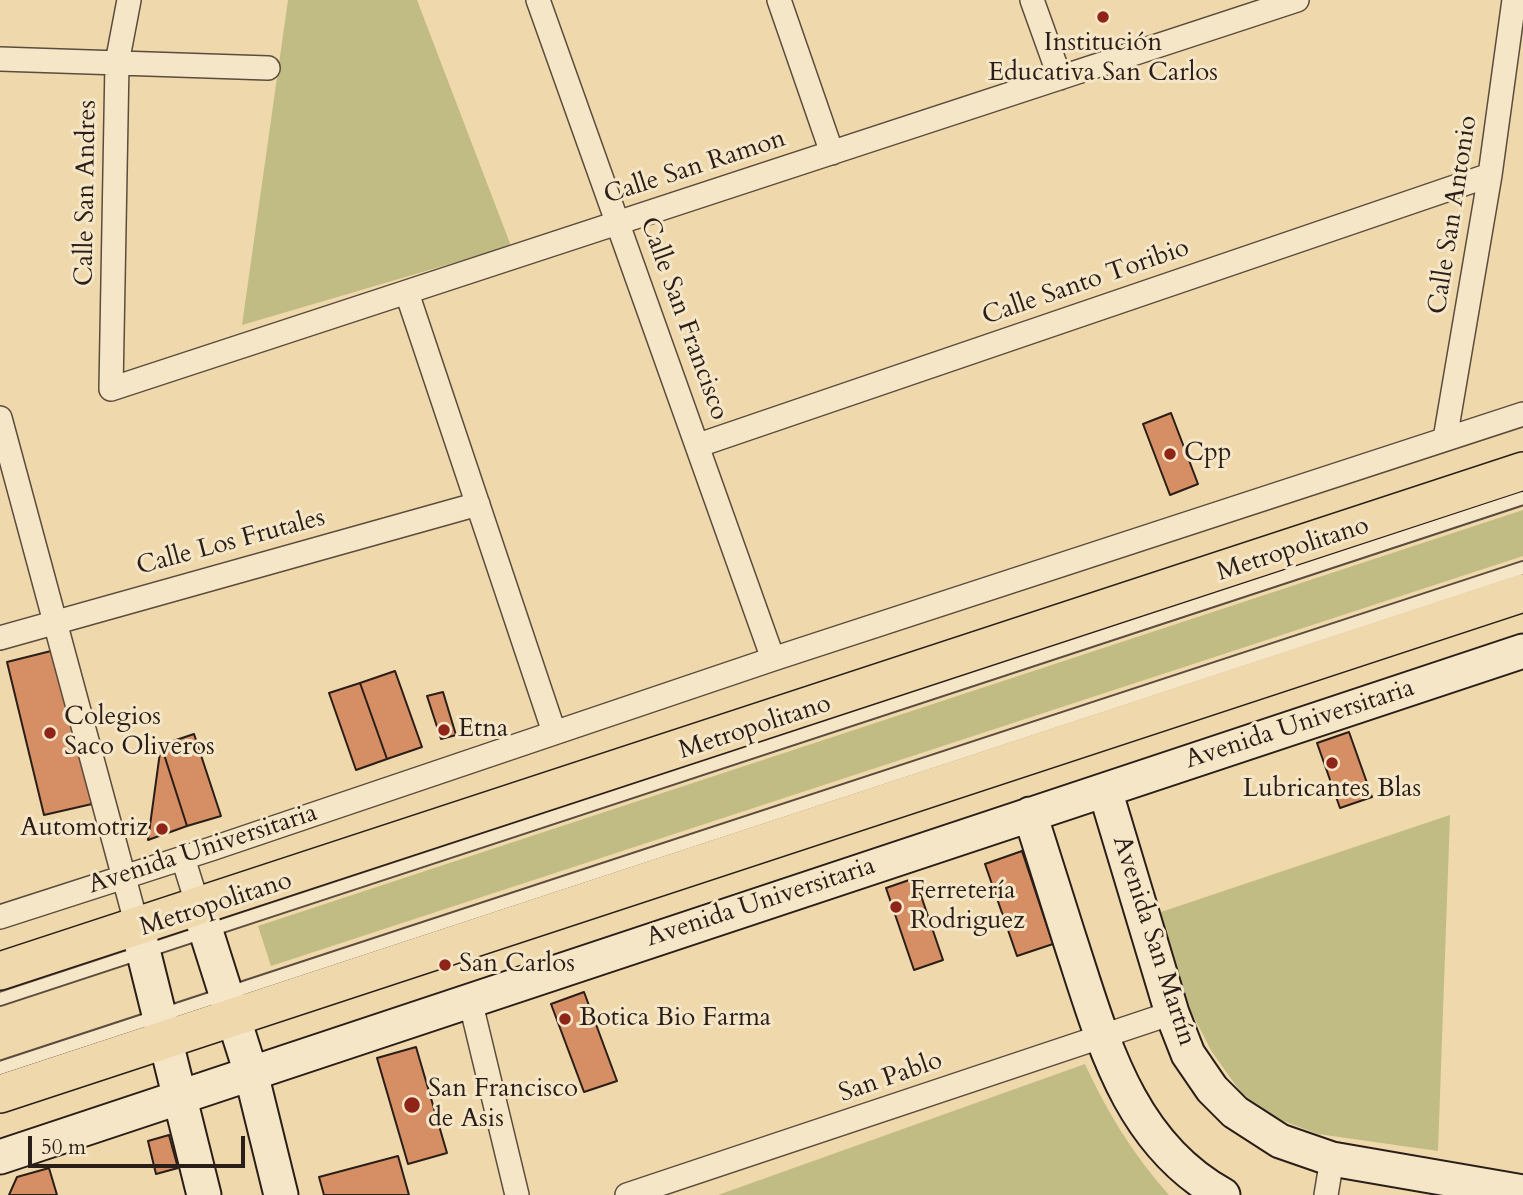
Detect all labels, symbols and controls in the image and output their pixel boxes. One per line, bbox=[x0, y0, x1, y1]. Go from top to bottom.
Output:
marker: Institución Educativa San Carlos bbox=[1095, 9, 1111, 25]
place label: Institución Educativa San Carlos bbox=[988, 28, 1218, 90]
street label: Calle San Andres bbox=[70, 100, 104, 286]
street label: Calle San Antonio bbox=[1423, 113, 1485, 317]
street label: Calle San Ramon bbox=[600, 124, 790, 212]
street label: Calle San Francisco bbox=[632, 213, 734, 425]
street label: Calle Santo Toribio bbox=[978, 233, 1194, 333]
place label: Cpp bbox=[1184, 438, 1232, 470]
marker: Cpp bbox=[1162, 446, 1178, 462]
street label: Calle Los Frutales bbox=[133, 503, 329, 583]
street label: Metropolitano bbox=[1213, 511, 1373, 589]
street label: Avenida Universitaria bbox=[1182, 673, 1418, 777]
street label: Metropolitano bbox=[675, 689, 835, 767]
place label: Colegios Saco Oliveros bbox=[64, 702, 215, 764]
place label: Etna bbox=[458, 714, 508, 746]
marker: Etna bbox=[436, 722, 452, 738]
marker: Colegios Saco Oliveros bbox=[42, 725, 58, 741]
marker: Lubricantes Blas bbox=[1324, 755, 1340, 771]
place label: Lubricantes Blas bbox=[1243, 774, 1421, 806]
street label: Avenida Universitaria bbox=[85, 798, 321, 902]
place label: Automotriz bbox=[20, 813, 148, 845]
marker: Automotriz bbox=[154, 821, 170, 837]
street label: Avenida San Martín bbox=[1104, 832, 1202, 1050]
street label: Avenida Universitaria bbox=[643, 851, 879, 955]
street label: Metropolitano bbox=[136, 866, 296, 944]
place label: Ferretería Rodriguez bbox=[910, 876, 1025, 938]
marker: Ferretería Rodriguez bbox=[888, 899, 904, 915]
place label: San Carlos bbox=[459, 949, 575, 981]
marker: San Carlos bbox=[437, 957, 453, 973]
place label: Botica Bio Farma bbox=[579, 1003, 771, 1035]
marker: Botica Bio Farma bbox=[557, 1011, 573, 1027]
street label: San Pablo bbox=[835, 1046, 947, 1110]
place label: San Francisco de Asis bbox=[428, 1074, 578, 1136]
marker: San Francisco de Asis bbox=[402, 1095, 422, 1115]
scale bar bbox=[32, 1122, 248, 1166]
text: 50 m bbox=[41, 1133, 86, 1162]

